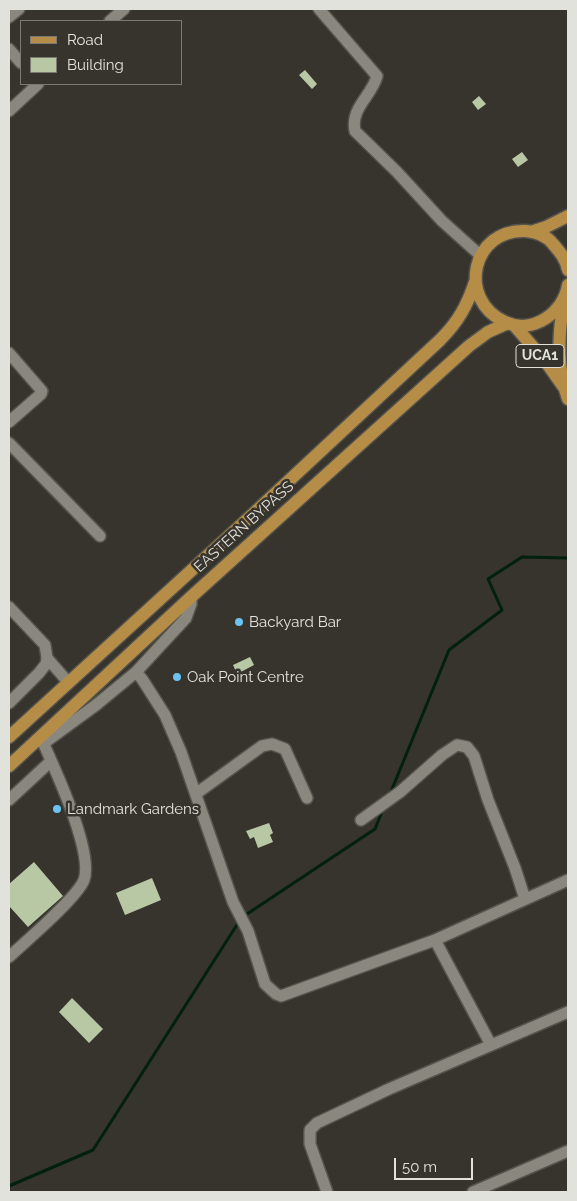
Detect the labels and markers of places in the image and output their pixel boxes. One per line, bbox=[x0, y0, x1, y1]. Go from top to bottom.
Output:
place label: Backyard Bar bbox=[249, 613, 341, 631]
marker: Backyard Bar bbox=[233, 616, 245, 628]
place label: Oak Point Centre bbox=[187, 668, 304, 686]
marker: Oak Point Centre bbox=[171, 671, 183, 683]
place label: Landmark Gardens bbox=[67, 800, 199, 818]
marker: Landmark Gardens bbox=[51, 803, 63, 815]

